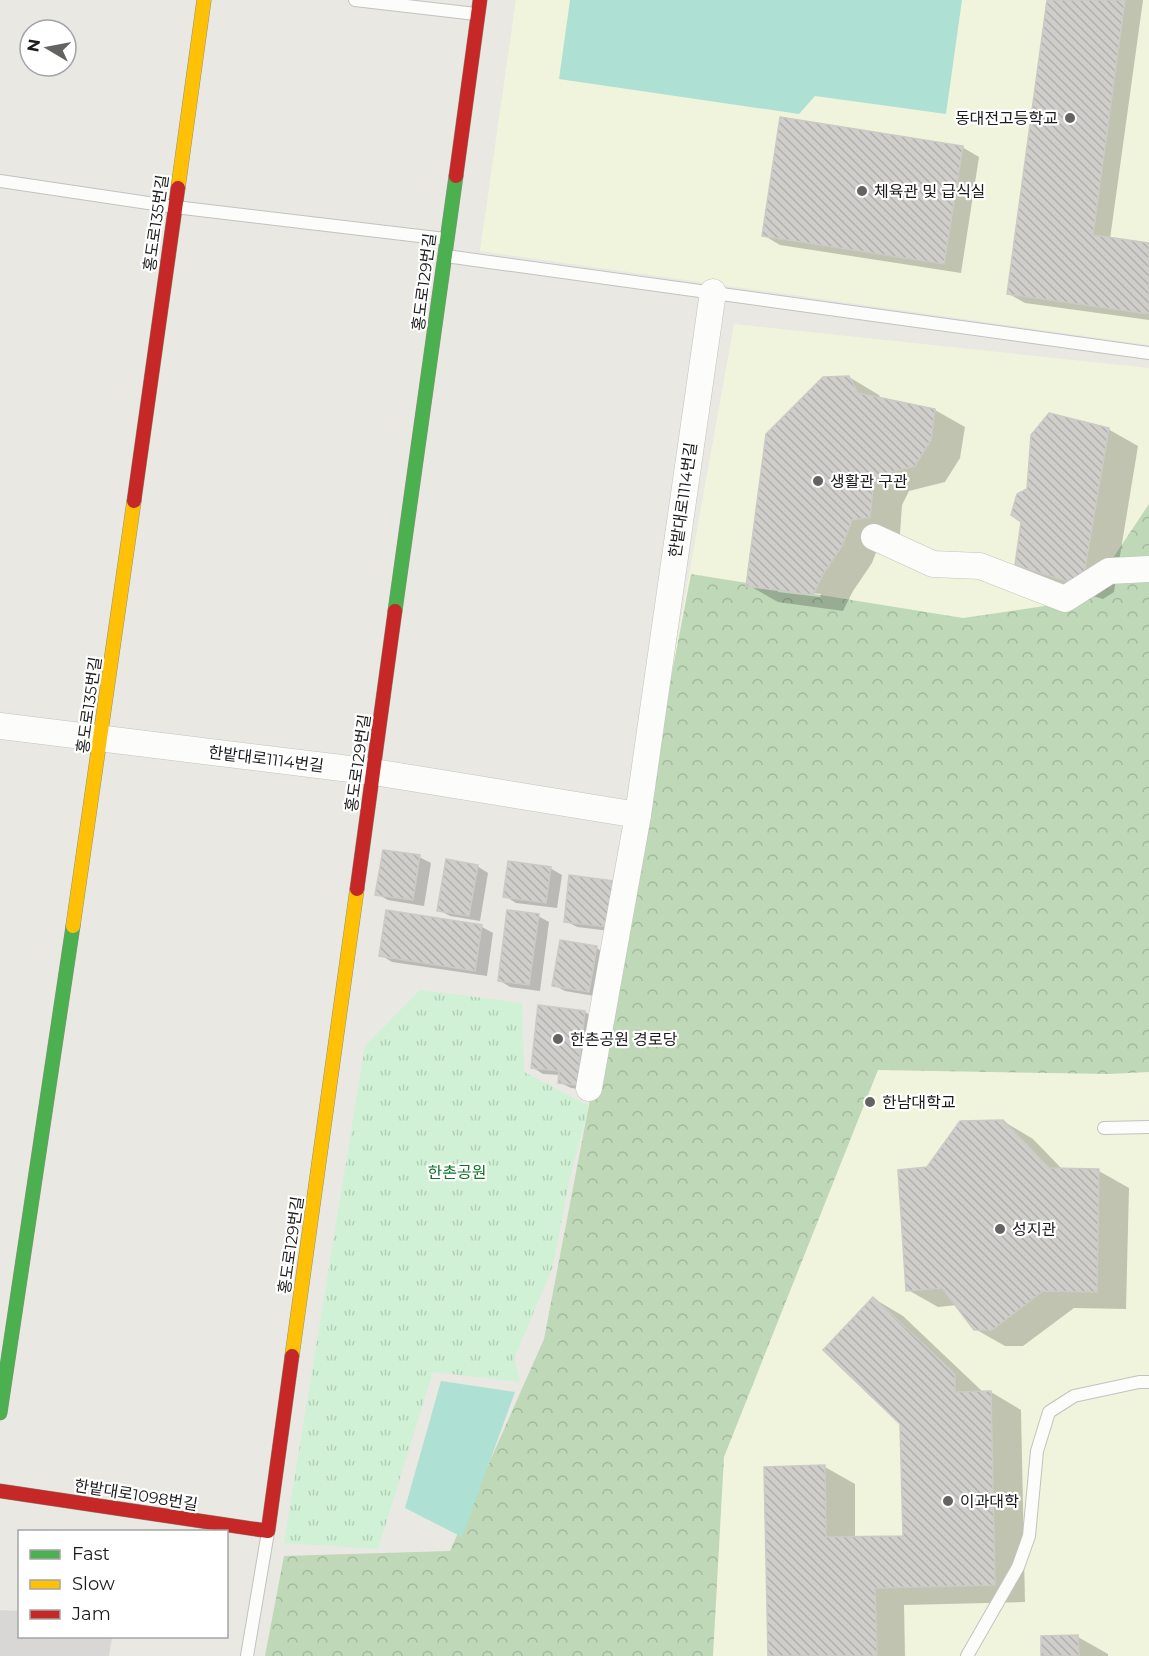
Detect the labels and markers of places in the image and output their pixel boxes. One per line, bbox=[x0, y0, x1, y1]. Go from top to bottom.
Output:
place label: 동대전고등학교 bbox=[955, 109, 1058, 128]
marker: 동대전고등학교 bbox=[1063, 111, 1077, 125]
place label: 체육관 및 급식실 bbox=[874, 182, 985, 201]
marker: 체육관 및 급식실 bbox=[855, 184, 869, 198]
place label: 생활관 구관 bbox=[830, 472, 908, 491]
marker: 생활관 구관 bbox=[811, 474, 825, 488]
place label: 한촌공원 경로당 bbox=[570, 1030, 678, 1049]
marker: 한촌공원 경로당 bbox=[551, 1032, 565, 1046]
place label: 한남대학교 bbox=[882, 1093, 956, 1112]
marker: 한남대학교 bbox=[863, 1095, 877, 1109]
place label: 성지관 bbox=[1012, 1220, 1056, 1239]
marker: 성지관 bbox=[993, 1222, 1007, 1236]
place label: 이과대학 bbox=[960, 1492, 1019, 1511]
marker: 이과대학 bbox=[941, 1494, 955, 1508]

